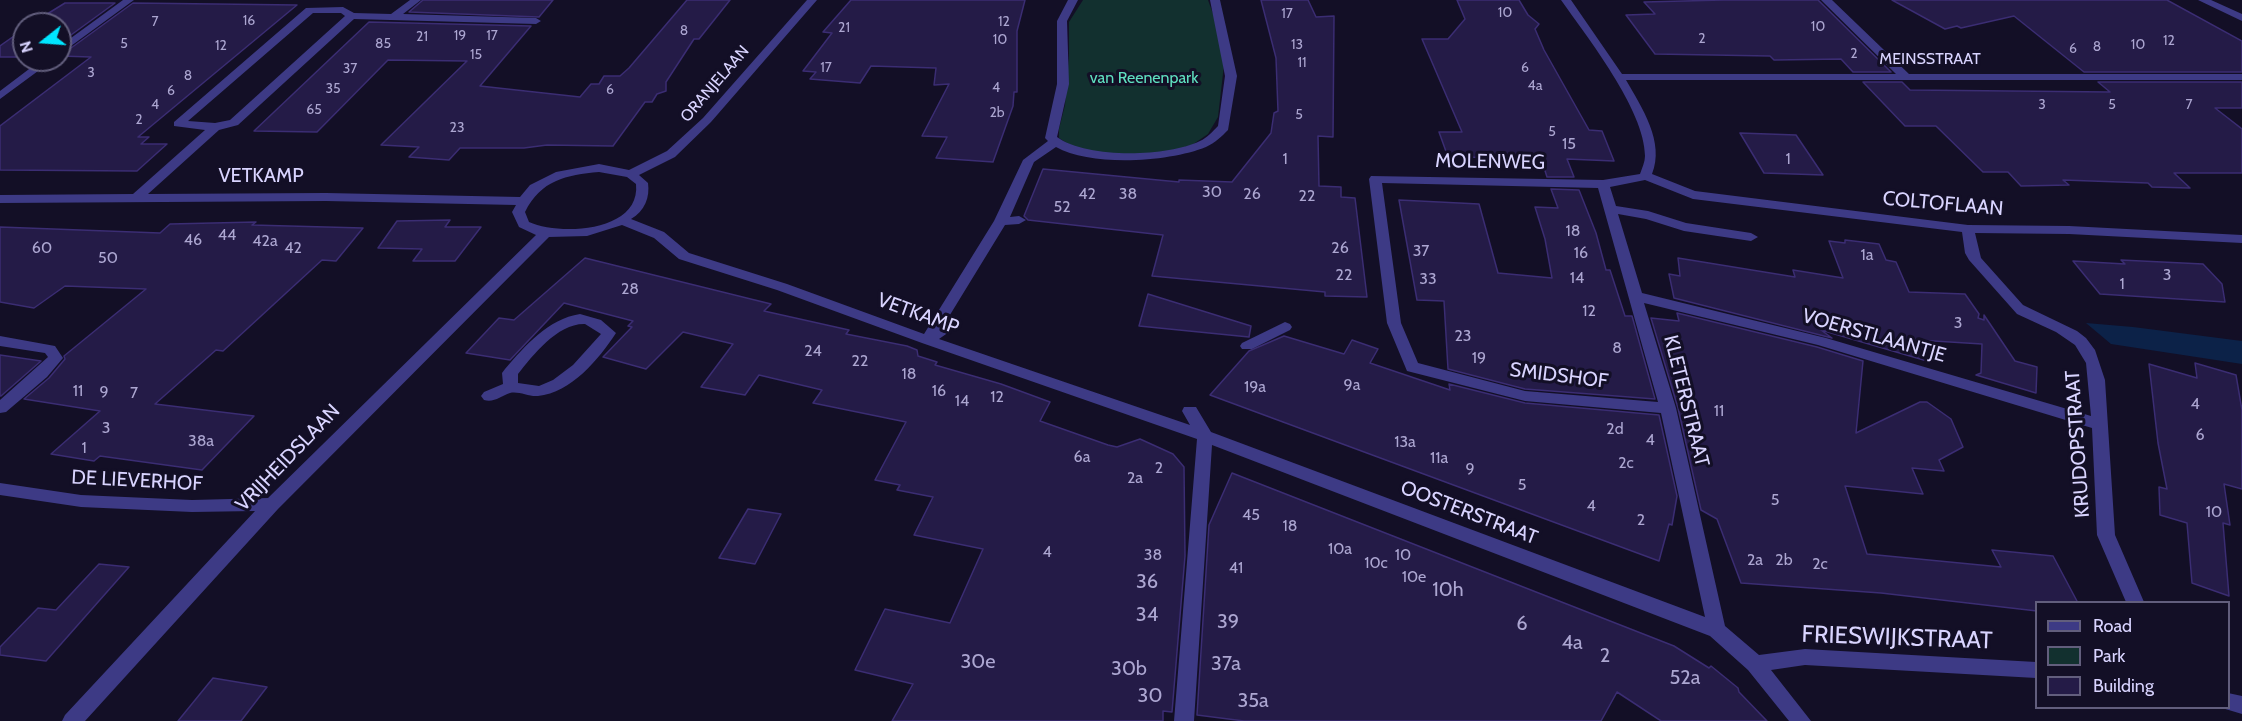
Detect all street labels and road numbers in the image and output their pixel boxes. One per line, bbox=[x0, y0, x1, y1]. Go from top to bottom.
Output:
street label: ORANJELAAN bbox=[677, 42, 753, 126]
street label: MEINSSTRAAT bbox=[1879, 49, 1981, 69]
street label: MOLENWEG bbox=[1435, 149, 1545, 175]
street label: VETKAMP bbox=[218, 164, 304, 188]
street label: COLTOFLAAN bbox=[1882, 187, 2004, 221]
street label: VETKAMP bbox=[874, 288, 962, 340]
street label: VOERSTLAANTJE bbox=[1799, 304, 1949, 368]
street label: KLETERSTRAAT bbox=[1658, 333, 1714, 469]
street label: SMIDSHOF bbox=[1508, 358, 1610, 394]
street label: KRUDOPSTRAAT bbox=[2061, 369, 2095, 519]
street label: VRIJHEIDSLAAN bbox=[231, 399, 345, 517]
street label: DE LIEVERHOF bbox=[71, 466, 203, 496]
street label: OOSTERSTRAAT bbox=[1397, 476, 1541, 550]
street label: FRIESWIJKSTRAAT bbox=[1801, 620, 1993, 656]

